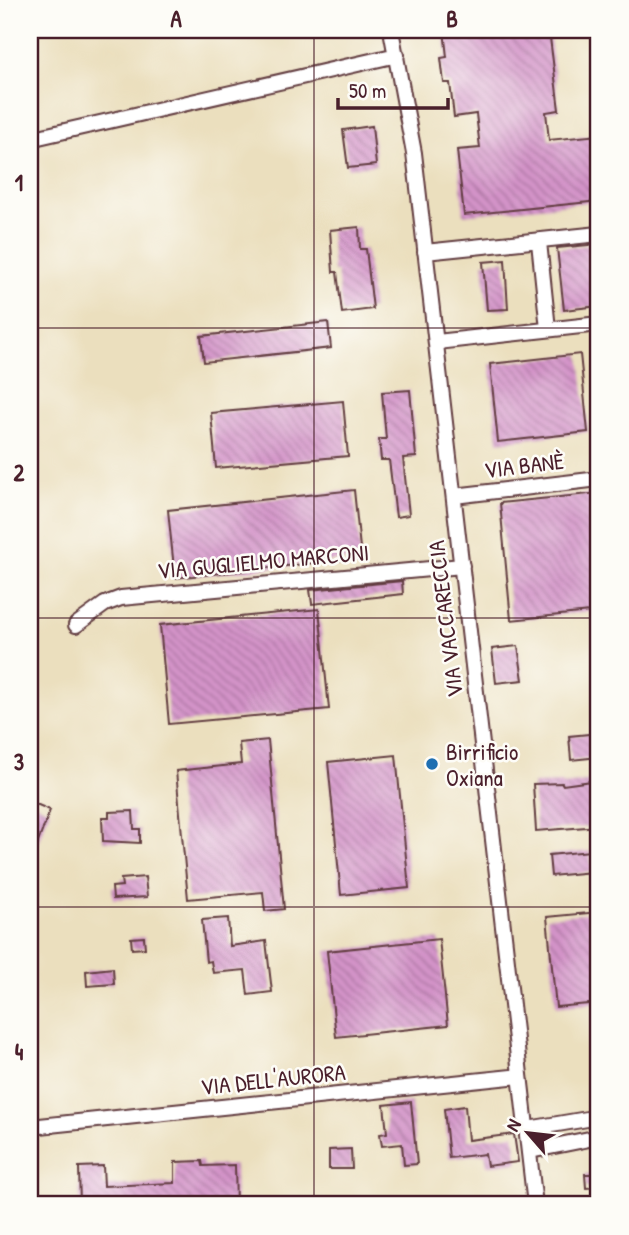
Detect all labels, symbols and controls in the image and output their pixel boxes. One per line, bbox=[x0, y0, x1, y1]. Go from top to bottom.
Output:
text: A bbox=[170, 3, 182, 34]
text: B bbox=[446, 3, 458, 34]
scale bar bbox=[338, 66, 449, 110]
text: 50 m bbox=[349, 76, 386, 105]
text: 1 bbox=[15, 167, 23, 198]
street label: VIA BANÈ bbox=[482, 445, 566, 485]
text: 2 bbox=[14, 457, 25, 488]
street label: VIA GUGLIELMO MARCONI bbox=[156, 536, 370, 586]
street label: VIA VACCARECCIA bbox=[420, 539, 470, 699]
place label: Birrificio Oxiana bbox=[446, 736, 518, 793]
text: 3 bbox=[14, 746, 24, 777]
marker: Birrificio Oxiana bbox=[424, 756, 440, 772]
text: 4 bbox=[15, 1036, 24, 1067]
street label: VIA DELL'AURORA bbox=[199, 1056, 347, 1102]
north arrow bbox=[492, 1098, 562, 1168]
text: N bbox=[499, 1114, 527, 1136]

